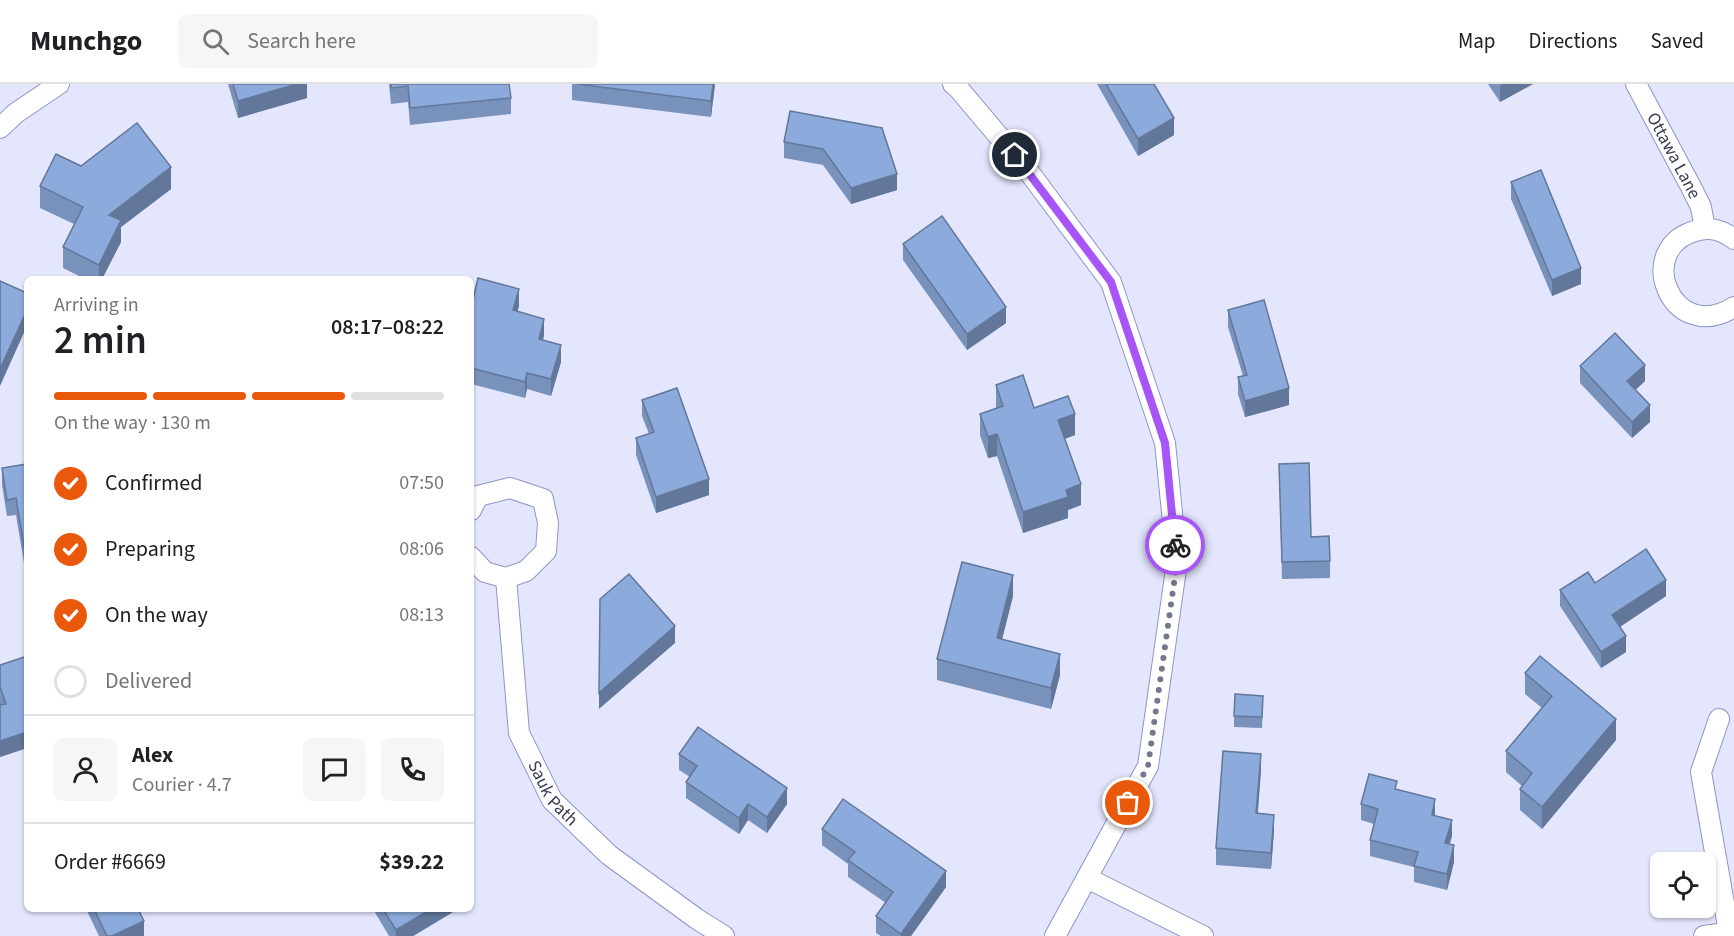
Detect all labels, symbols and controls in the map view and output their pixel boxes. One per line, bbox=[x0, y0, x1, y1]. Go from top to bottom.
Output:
search box bbox=[178, 14, 598, 68]
text: Munchgo bbox=[30, 21, 142, 61]
icon: search bbox=[199, 25, 232, 58]
text: Search here bbox=[247, 25, 356, 57]
text: Map bbox=[1458, 26, 1496, 56]
text: Directions bbox=[1529, 26, 1617, 56]
text: Saved bbox=[1650, 26, 1704, 56]
street label: Ottawa Lane bbox=[1640, 108, 1707, 203]
pin bbox=[989, 129, 1040, 180]
icon: home bbox=[998, 138, 1031, 171]
text: Arriving in bbox=[54, 291, 139, 319]
text: 08:17–08:22 bbox=[331, 311, 444, 343]
text: 2 min bbox=[54, 313, 147, 369]
text: On the way · 130 m bbox=[54, 409, 211, 437]
icon: check bbox=[54, 467, 87, 500]
text: Confirmed bbox=[105, 467, 202, 499]
text: 07:50 bbox=[399, 469, 444, 497]
courier bbox=[1145, 515, 1205, 575]
icon: bike bbox=[1159, 529, 1192, 562]
icon: check bbox=[54, 533, 87, 566]
text: Preparing bbox=[105, 533, 195, 565]
text: 08:06 bbox=[399, 535, 444, 563]
icon: check bbox=[54, 599, 87, 632]
text: On the way bbox=[105, 599, 208, 631]
text: 08:13 bbox=[399, 601, 444, 629]
text: Delivered bbox=[105, 665, 192, 697]
button: person bbox=[54, 738, 117, 801]
button: chat bbox=[303, 738, 366, 801]
button: phone bbox=[381, 738, 444, 801]
text: Alex bbox=[132, 739, 173, 771]
street label: Sauk Path bbox=[521, 756, 584, 832]
text: Courier · 4.7 bbox=[132, 771, 232, 799]
pin bbox=[1102, 777, 1153, 828]
icon: bag bbox=[1111, 786, 1144, 819]
text: Order #6669 bbox=[54, 846, 166, 878]
text: $39.22 bbox=[379, 846, 444, 878]
map controls bbox=[1650, 852, 1716, 918]
button: locate bbox=[1650, 852, 1716, 918]

